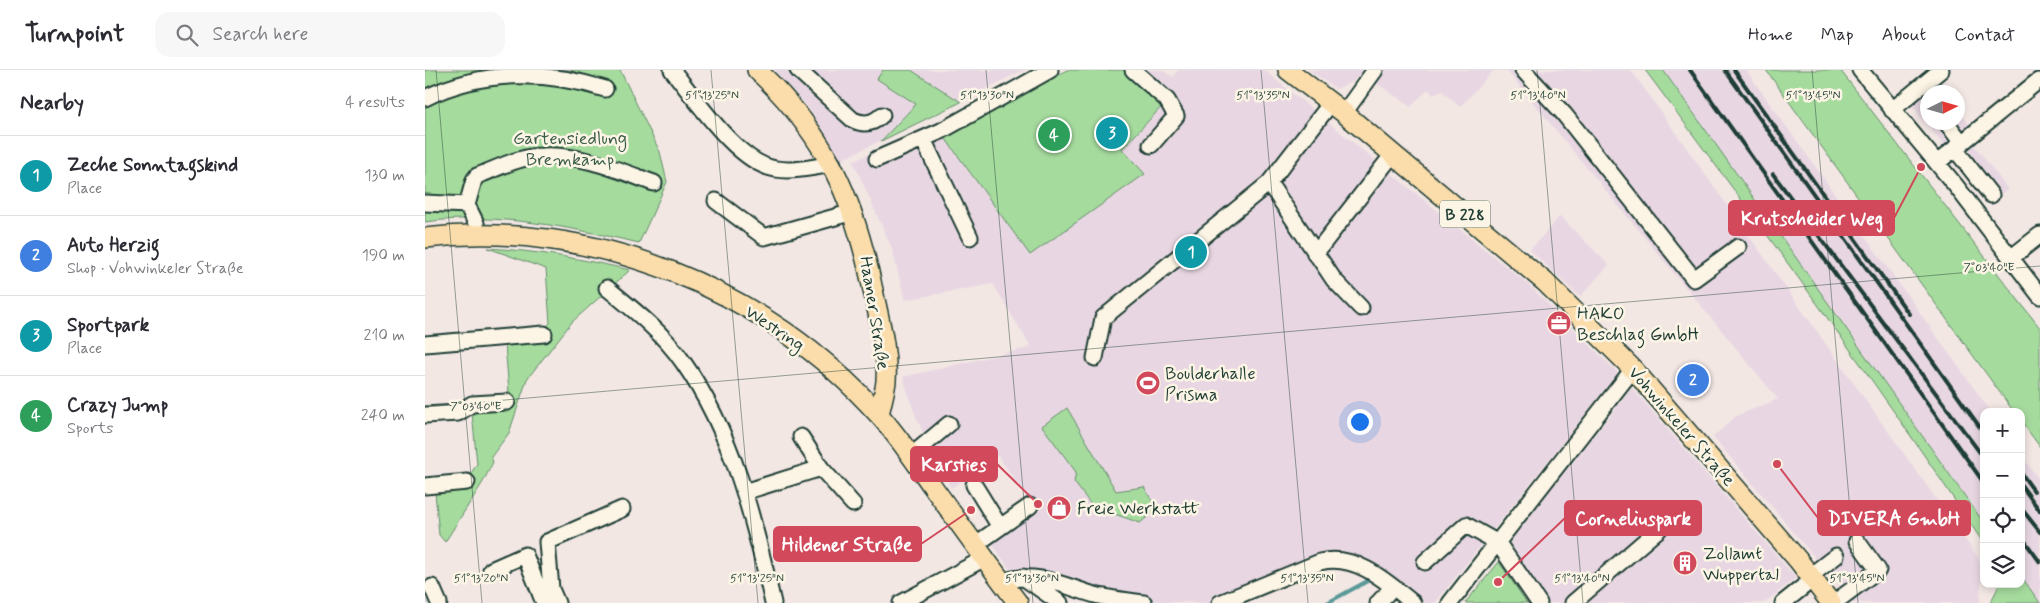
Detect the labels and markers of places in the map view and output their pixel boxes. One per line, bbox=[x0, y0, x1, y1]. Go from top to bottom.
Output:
pin: 3 bbox=[1096, 114, 1128, 152]
pin: 4 bbox=[1038, 116, 1070, 154]
callout: Krutscheider Weg bbox=[1729, 201, 1894, 235]
pin: 1 bbox=[1175, 233, 1207, 271]
place label: HAKO Beschlag GmbH bbox=[1577, 302, 1699, 349]
office icon: HAKO Beschlag GmbH bbox=[1546, 310, 1572, 336]
pin: 2 bbox=[1677, 361, 1709, 399]
place label: Boulderhalle Prisma bbox=[1165, 362, 1256, 407]
sports icon: Boulderhalle Prisma bbox=[1135, 370, 1161, 396]
callout: Karsties bbox=[911, 447, 997, 481]
shop icon: Freie Werkstatt bbox=[1046, 495, 1072, 521]
place label: Freie Werkstatt bbox=[1077, 497, 1200, 521]
callout: Corneliuspark bbox=[1565, 501, 1701, 535]
callout: DIVERA GmbH bbox=[1818, 501, 1970, 535]
callout: Hildener Straße bbox=[774, 527, 921, 561]
place label: Zollamt Wuppertal bbox=[1703, 542, 1779, 587]
building icon: Zollamt Wuppertal bbox=[1672, 550, 1698, 576]

